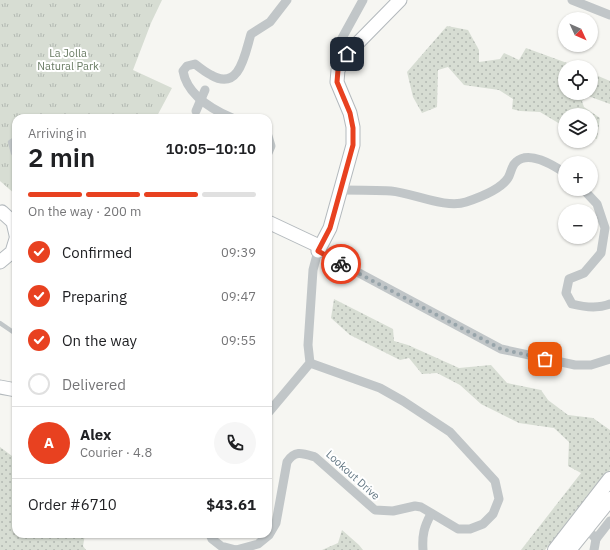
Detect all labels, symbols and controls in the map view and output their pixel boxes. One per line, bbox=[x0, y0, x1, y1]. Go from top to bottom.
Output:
north arrow bbox=[558, 12, 598, 52]
map controls bbox=[558, 12, 598, 244]
pin bbox=[330, 37, 364, 71]
icon: home bbox=[336, 43, 358, 65]
park label: La Jolla Natural Park bbox=[37, 46, 99, 73]
button: locate bbox=[558, 60, 598, 100]
button: layers bbox=[558, 108, 598, 148]
text: Arriving in bbox=[28, 125, 87, 142]
text: 10:05–10:10 bbox=[166, 139, 256, 158]
text: 2 min bbox=[28, 140, 95, 174]
button: + bbox=[558, 156, 598, 196]
text: On the way · 200 m bbox=[28, 203, 141, 220]
button: − bbox=[558, 204, 598, 244]
icon: check bbox=[28, 241, 50, 263]
text: Confirmed bbox=[62, 243, 132, 262]
text: 09:39 bbox=[221, 244, 256, 261]
courier bbox=[321, 244, 361, 284]
icon: bike bbox=[330, 253, 352, 275]
icon: check bbox=[28, 285, 50, 307]
text: Preparing bbox=[62, 287, 127, 306]
text: 09:47 bbox=[221, 288, 256, 305]
icon: check bbox=[28, 329, 50, 351]
text: On the way bbox=[62, 331, 137, 350]
text: 09:55 bbox=[221, 332, 256, 349]
pin bbox=[528, 342, 562, 376]
icon: bag bbox=[534, 348, 556, 370]
text: Delivered bbox=[62, 375, 126, 394]
button: phone bbox=[214, 422, 256, 464]
text: Alex bbox=[80, 425, 111, 444]
text: A bbox=[44, 433, 54, 452]
text: Courier · 4.8 bbox=[80, 444, 152, 461]
street label: Lookout Drive bbox=[323, 447, 383, 503]
text: Order #6710 bbox=[28, 495, 117, 514]
text: $43.61 bbox=[206, 495, 256, 514]

